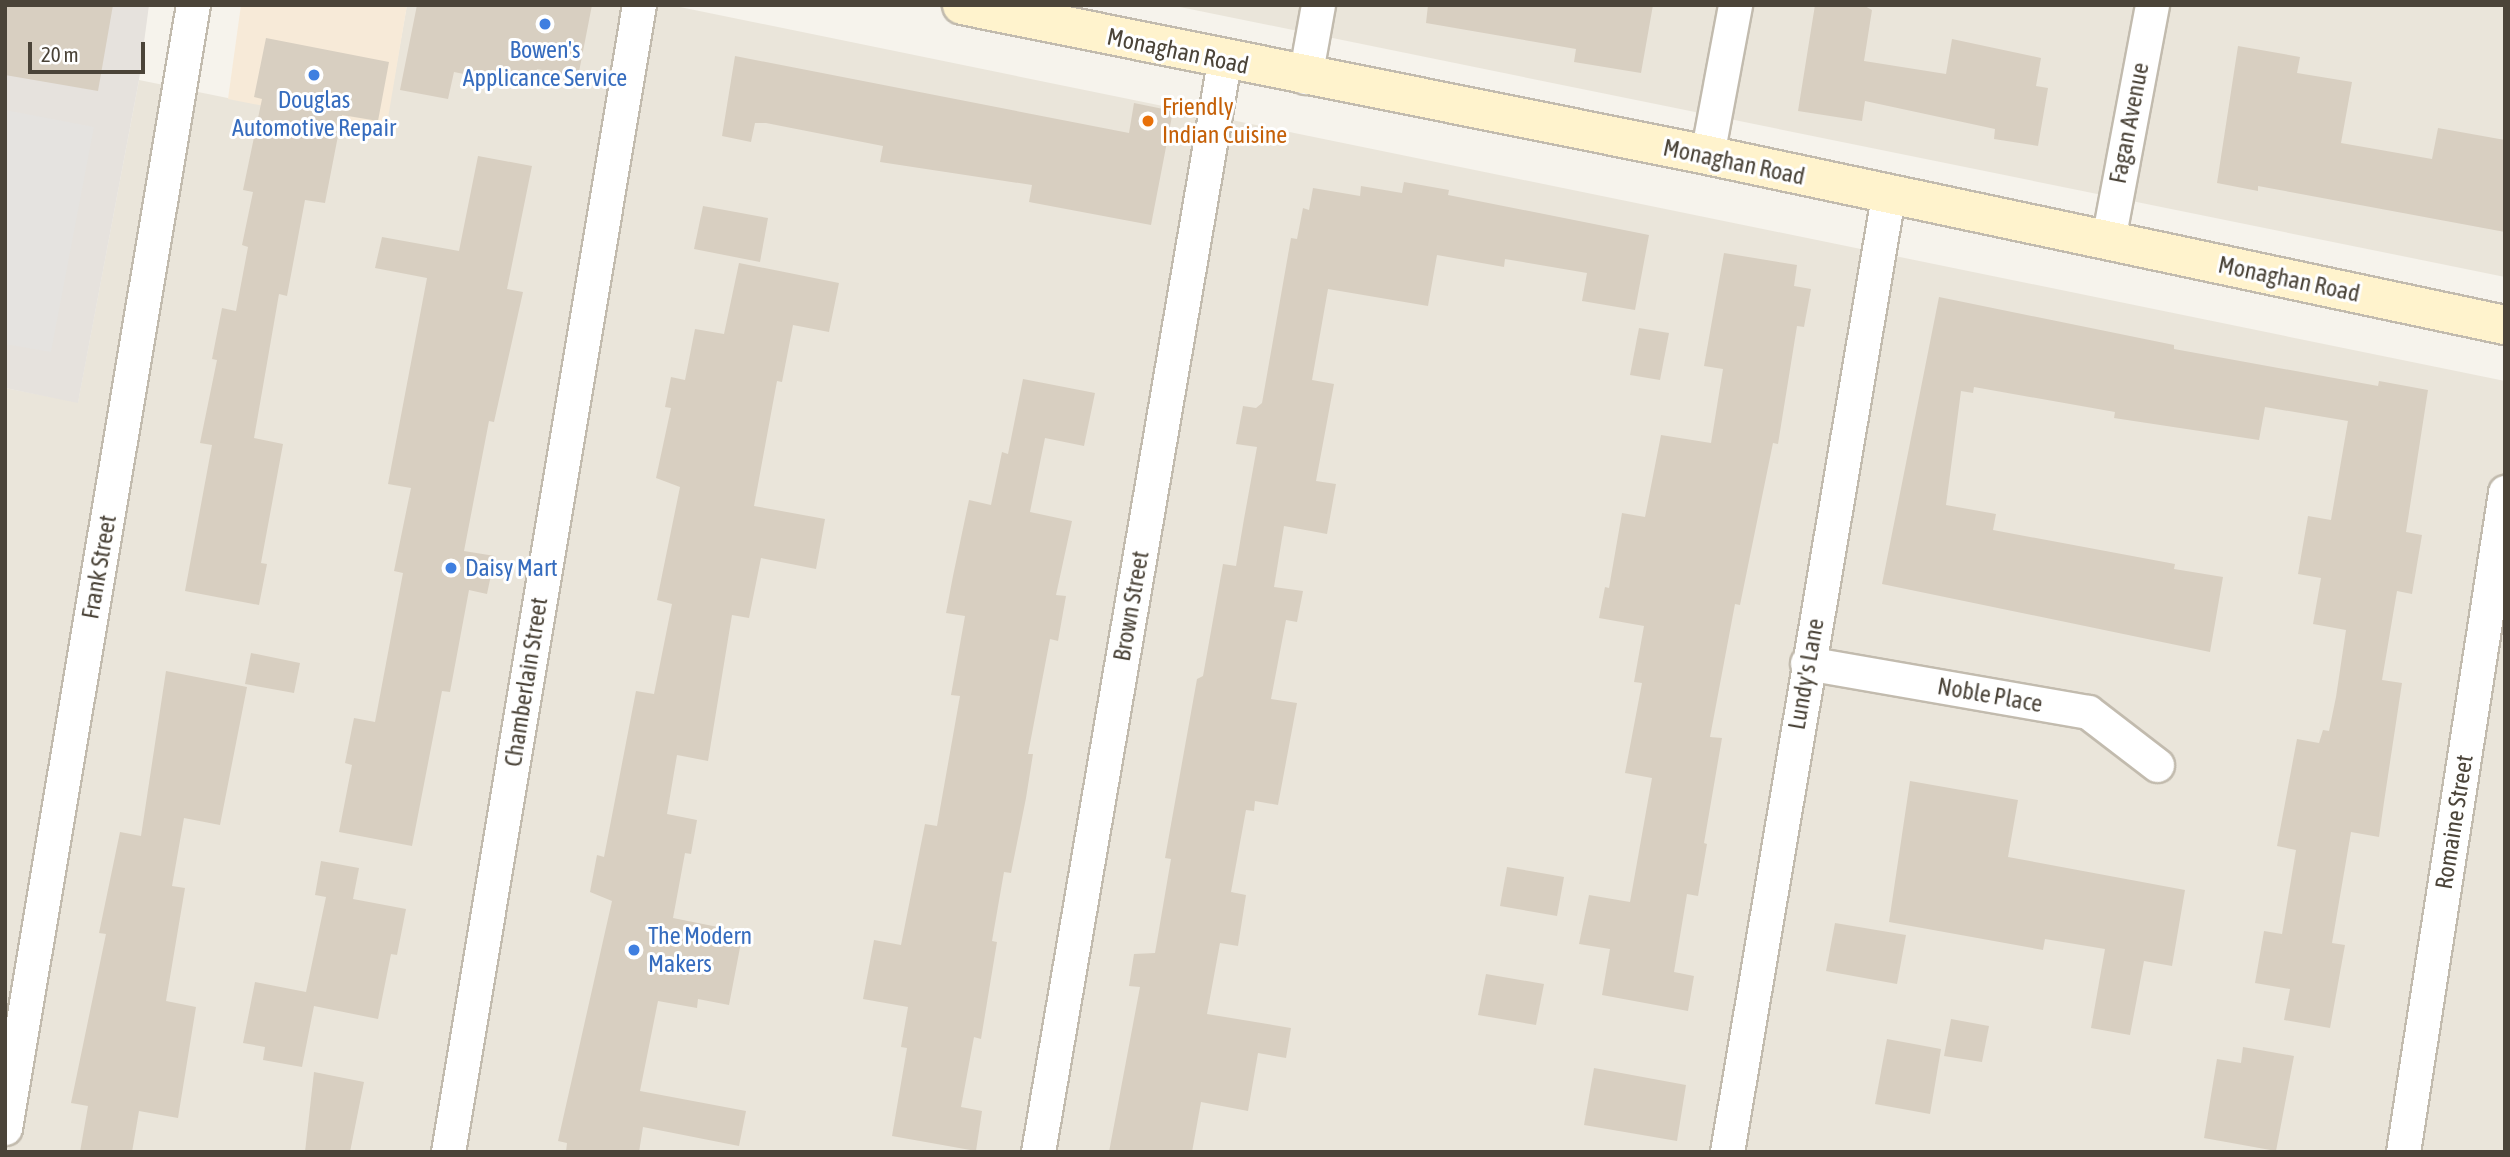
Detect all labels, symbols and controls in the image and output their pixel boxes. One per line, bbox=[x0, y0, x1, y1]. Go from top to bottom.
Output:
marker: Bowen's Applicance Service bbox=[537, 16, 553, 32]
street label: Monaghan Road bbox=[1105, 22, 1251, 80]
scale bar bbox=[32, 28, 149, 72]
place label: Bowen's Applicance Service bbox=[463, 36, 627, 92]
text: 20 m bbox=[41, 42, 79, 66]
street label: Fagan Avenue bbox=[2103, 60, 2155, 186]
marker: Douglas Automotive Repair bbox=[306, 67, 322, 83]
place label: Douglas Automotive Repair bbox=[232, 86, 396, 142]
place label: Friendly Indian Cuisine bbox=[1162, 93, 1287, 149]
marker: Friendly Indian Cuisine bbox=[1140, 113, 1156, 129]
street label: Monaghan Road bbox=[1661, 133, 1807, 191]
street label: Monaghan Road bbox=[2216, 250, 2362, 308]
street label: Frank Street bbox=[76, 513, 122, 621]
street label: Brown Street bbox=[1107, 549, 1155, 663]
place label: Daisy Mart bbox=[465, 554, 558, 582]
marker: Daisy Mart bbox=[443, 560, 459, 576]
street label: Chamberlain Street bbox=[498, 595, 554, 769]
street label: Lundy's Lane bbox=[1782, 616, 1830, 732]
street label: Noble Place bbox=[1935, 672, 2045, 718]
street label: Romaine Street bbox=[2429, 753, 2479, 891]
place label: The Modern Makers bbox=[648, 922, 752, 978]
marker: The Modern Makers bbox=[626, 942, 642, 958]

